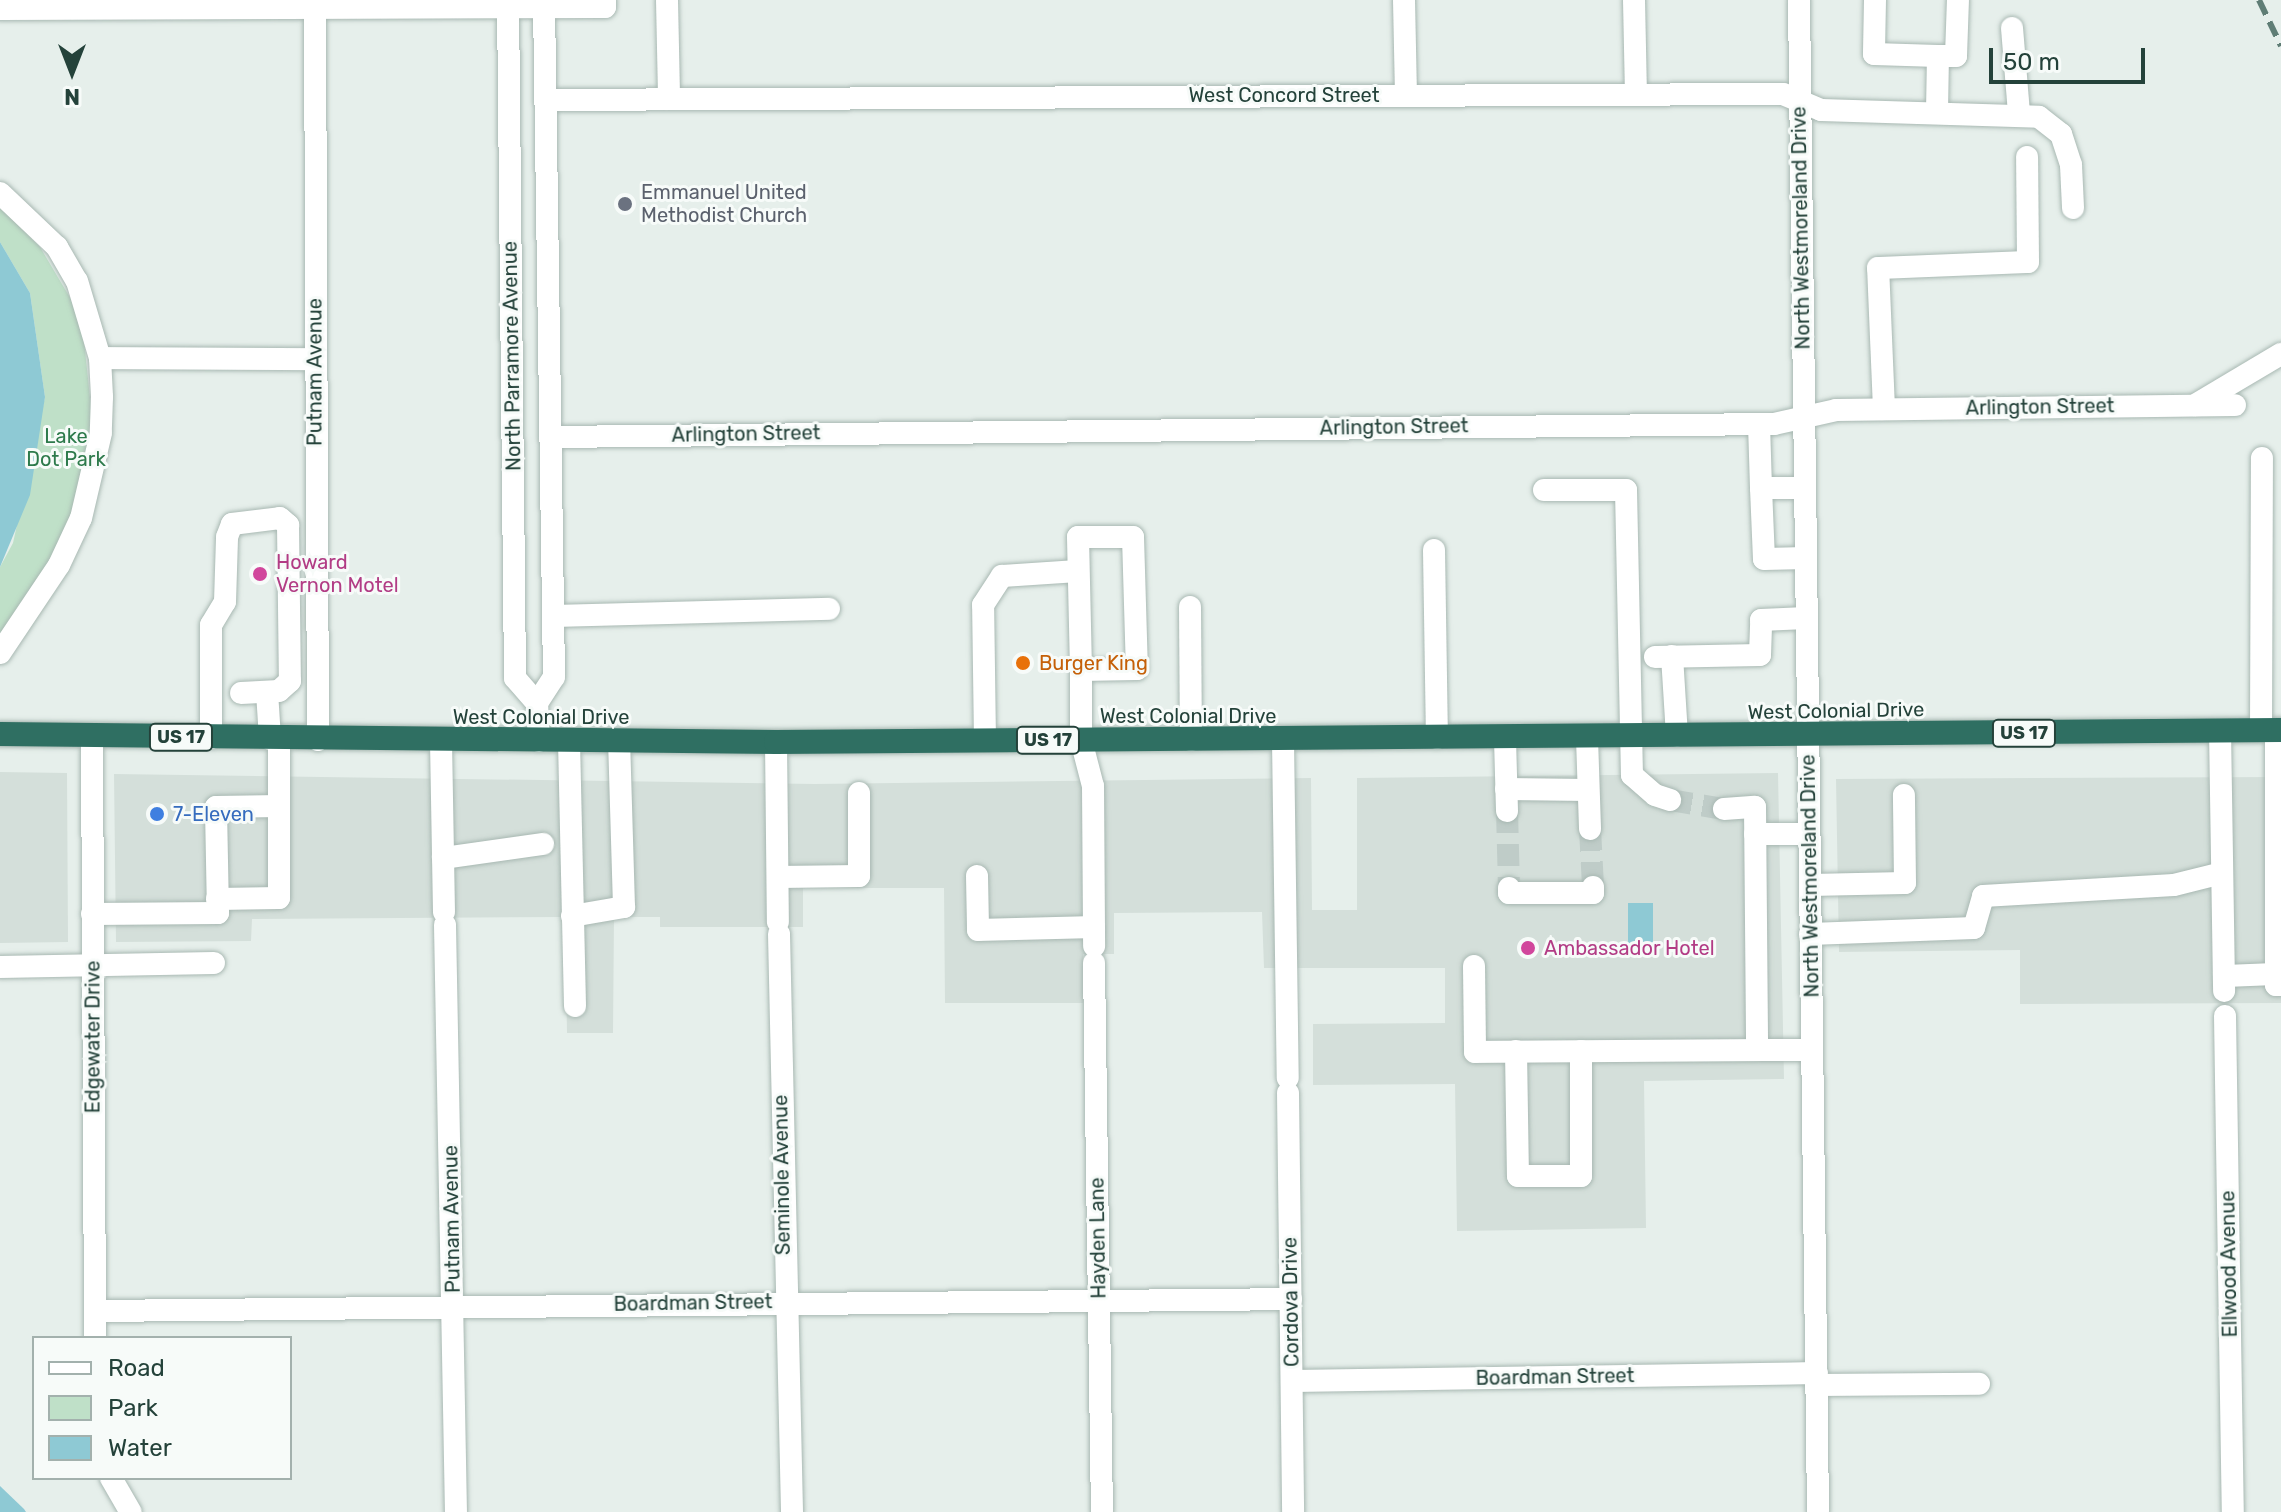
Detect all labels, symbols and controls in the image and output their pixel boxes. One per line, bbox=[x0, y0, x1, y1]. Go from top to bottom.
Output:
north arrow bbox=[32, 32, 112, 112]
scale bar bbox=[1993, 32, 2149, 82]
text: 50 m bbox=[2003, 48, 2060, 76]
text: N bbox=[64, 83, 80, 110]
street label: West Concord Street bbox=[1188, 83, 1380, 107]
street label: North Westmoreland Drive bbox=[1787, 106, 1815, 350]
place label: Emmanuel United Methodist Church bbox=[641, 180, 807, 227]
marker: Emmanuel United Methodist Church bbox=[616, 195, 634, 213]
street label: North Parramore Avenue bbox=[498, 241, 526, 471]
street label: Putnam Avenue bbox=[303, 298, 327, 446]
street label: Arlington Street bbox=[1965, 394, 2115, 420]
street label: Arlington Street bbox=[1319, 414, 1469, 440]
street label: Arlington Street bbox=[671, 421, 821, 447]
park label: Lake Dot Park bbox=[26, 425, 106, 472]
place label: Howard Vernon Motel bbox=[276, 550, 399, 597]
marker: Howard Vernon Motel bbox=[251, 565, 269, 583]
place label: Burger King bbox=[1039, 651, 1148, 675]
marker: Burger King bbox=[1014, 654, 1032, 672]
street label: West Colonial Drive bbox=[1747, 697, 1925, 725]
street label: West Colonial Drive bbox=[1100, 704, 1276, 728]
street label: West Colonial Drive bbox=[453, 705, 629, 729]
road number: US 17 bbox=[1990, 719, 2058, 747]
road number: US 17 bbox=[147, 723, 215, 751]
road number: US 17 bbox=[1014, 726, 1082, 754]
street label: North Westmoreland Drive bbox=[1796, 754, 1824, 998]
place label: 7-Eleven bbox=[173, 802, 254, 826]
marker: 7-Eleven bbox=[148, 805, 166, 823]
place label: Ambassador Hotel bbox=[1544, 936, 1715, 960]
marker: Ambassador Hotel bbox=[1519, 939, 1537, 957]
street label: Edgewater Drive bbox=[81, 960, 105, 1114]
street label: Seminole Avenue bbox=[769, 1094, 795, 1256]
street label: Putnam Avenue bbox=[439, 1145, 465, 1293]
street label: Hayden Lane bbox=[1085, 1177, 1111, 1299]
street label: Ellwood Avenue bbox=[2216, 1190, 2242, 1338]
street label: Cordova Drive bbox=[1278, 1237, 1304, 1367]
street label: Boardman Street bbox=[613, 1290, 773, 1316]
legend bbox=[32, 1336, 292, 1480]
text: Road bbox=[108, 1354, 165, 1382]
street label: Boardman Street bbox=[1475, 1364, 1635, 1390]
text: Park bbox=[108, 1394, 158, 1422]
text: Water bbox=[108, 1434, 172, 1462]

